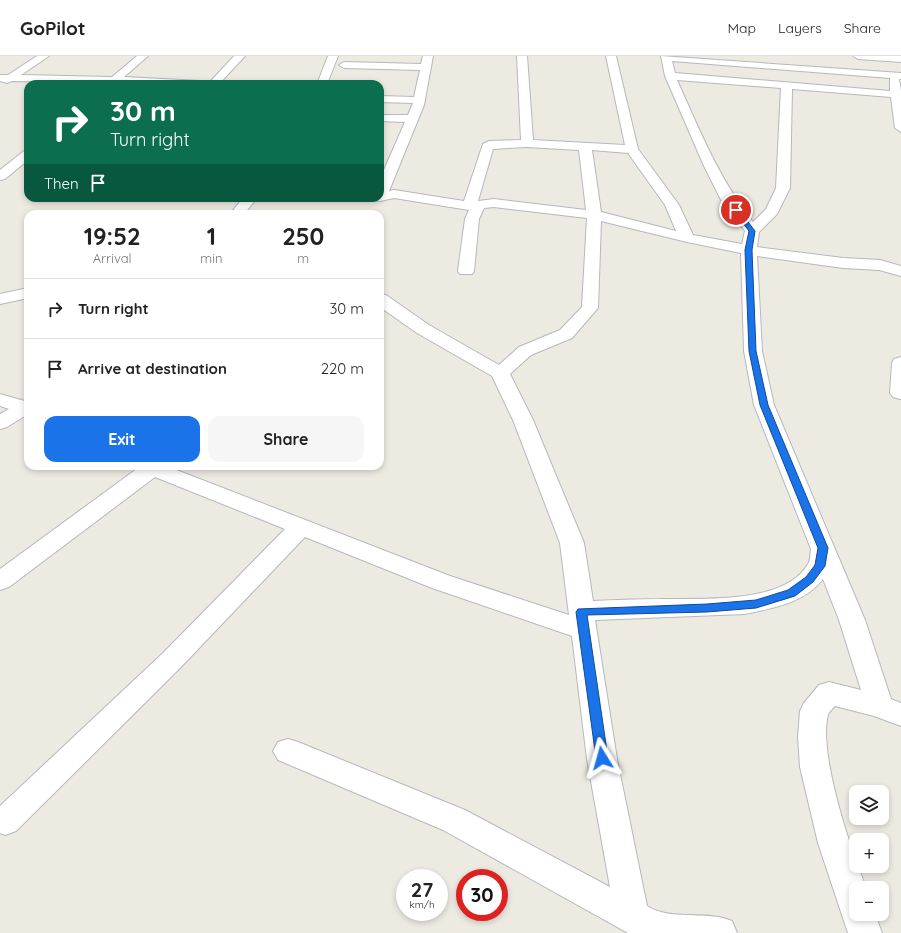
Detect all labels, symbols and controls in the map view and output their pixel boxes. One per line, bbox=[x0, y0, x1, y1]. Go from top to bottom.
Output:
text: GoPilot bbox=[20, 16, 86, 40]
text: Map bbox=[727, 19, 756, 37]
text: Layers bbox=[778, 19, 822, 37]
text: Share bbox=[844, 19, 881, 37]
text: 30 m bbox=[110, 93, 176, 128]
icon: right bbox=[44, 96, 96, 148]
text: Turn right bbox=[110, 128, 190, 151]
icon: arrive bbox=[87, 172, 109, 194]
text: Then bbox=[44, 174, 79, 193]
pin bbox=[719, 193, 753, 227]
icon: arrive bbox=[725, 199, 747, 221]
text: 19:52 bbox=[84, 221, 141, 251]
text: 1 bbox=[207, 221, 216, 251]
text: 250 bbox=[282, 221, 324, 251]
text: Arrival bbox=[93, 250, 132, 266]
text: min bbox=[200, 250, 222, 266]
text: m bbox=[297, 250, 309, 266]
icon: right bbox=[44, 298, 66, 320]
text: Turn right bbox=[78, 299, 149, 318]
text: 30 m bbox=[329, 299, 364, 318]
icon: arrive bbox=[44, 358, 66, 380]
text: Arrive at destination bbox=[78, 359, 227, 378]
text: 220 m bbox=[321, 359, 364, 378]
button: Exit bbox=[44, 416, 200, 462]
button: Share bbox=[208, 416, 364, 462]
position arrow bbox=[581, 737, 623, 779]
map controls bbox=[849, 785, 889, 921]
button: layers bbox=[849, 785, 889, 825]
button: + bbox=[849, 833, 889, 873]
speed limit sign: 30 bbox=[456, 869, 508, 921]
text: 27 bbox=[411, 877, 433, 902]
button: − bbox=[849, 881, 889, 921]
text: km/h bbox=[409, 898, 435, 911]

